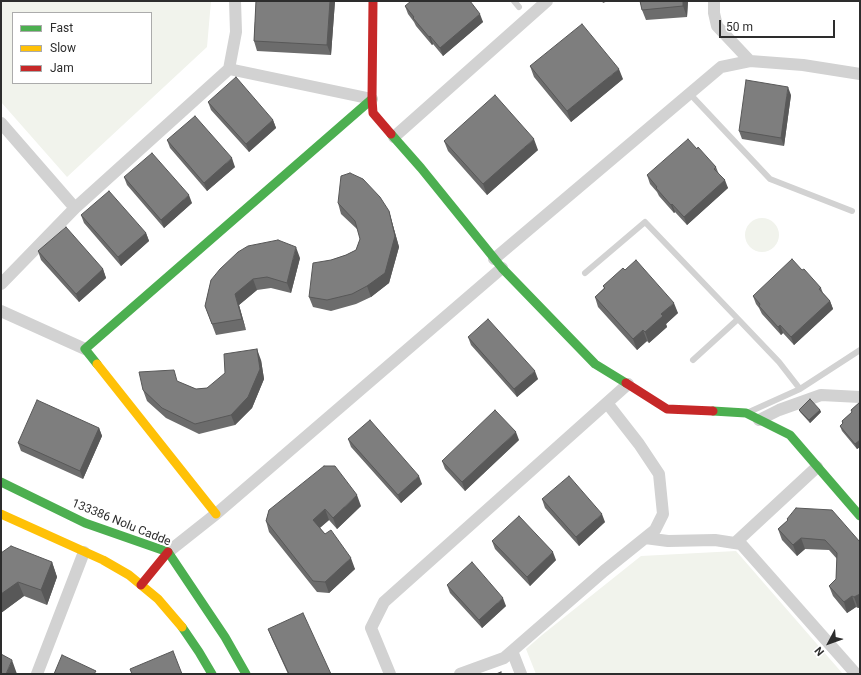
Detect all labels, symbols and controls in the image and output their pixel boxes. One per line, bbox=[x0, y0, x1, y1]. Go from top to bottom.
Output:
legend bbox=[12, 12, 152, 84]
scale bar bbox=[721, 12, 837, 38]
text: 50 m bbox=[726, 20, 753, 34]
text: Fast bbox=[50, 21, 73, 35]
text: Slow bbox=[50, 41, 76, 55]
text: Jam bbox=[50, 61, 74, 75]
street label: 133386 Nolu Cadde bbox=[69, 497, 173, 549]
north arrow bbox=[809, 623, 849, 663]
text: N bbox=[812, 644, 827, 658]

